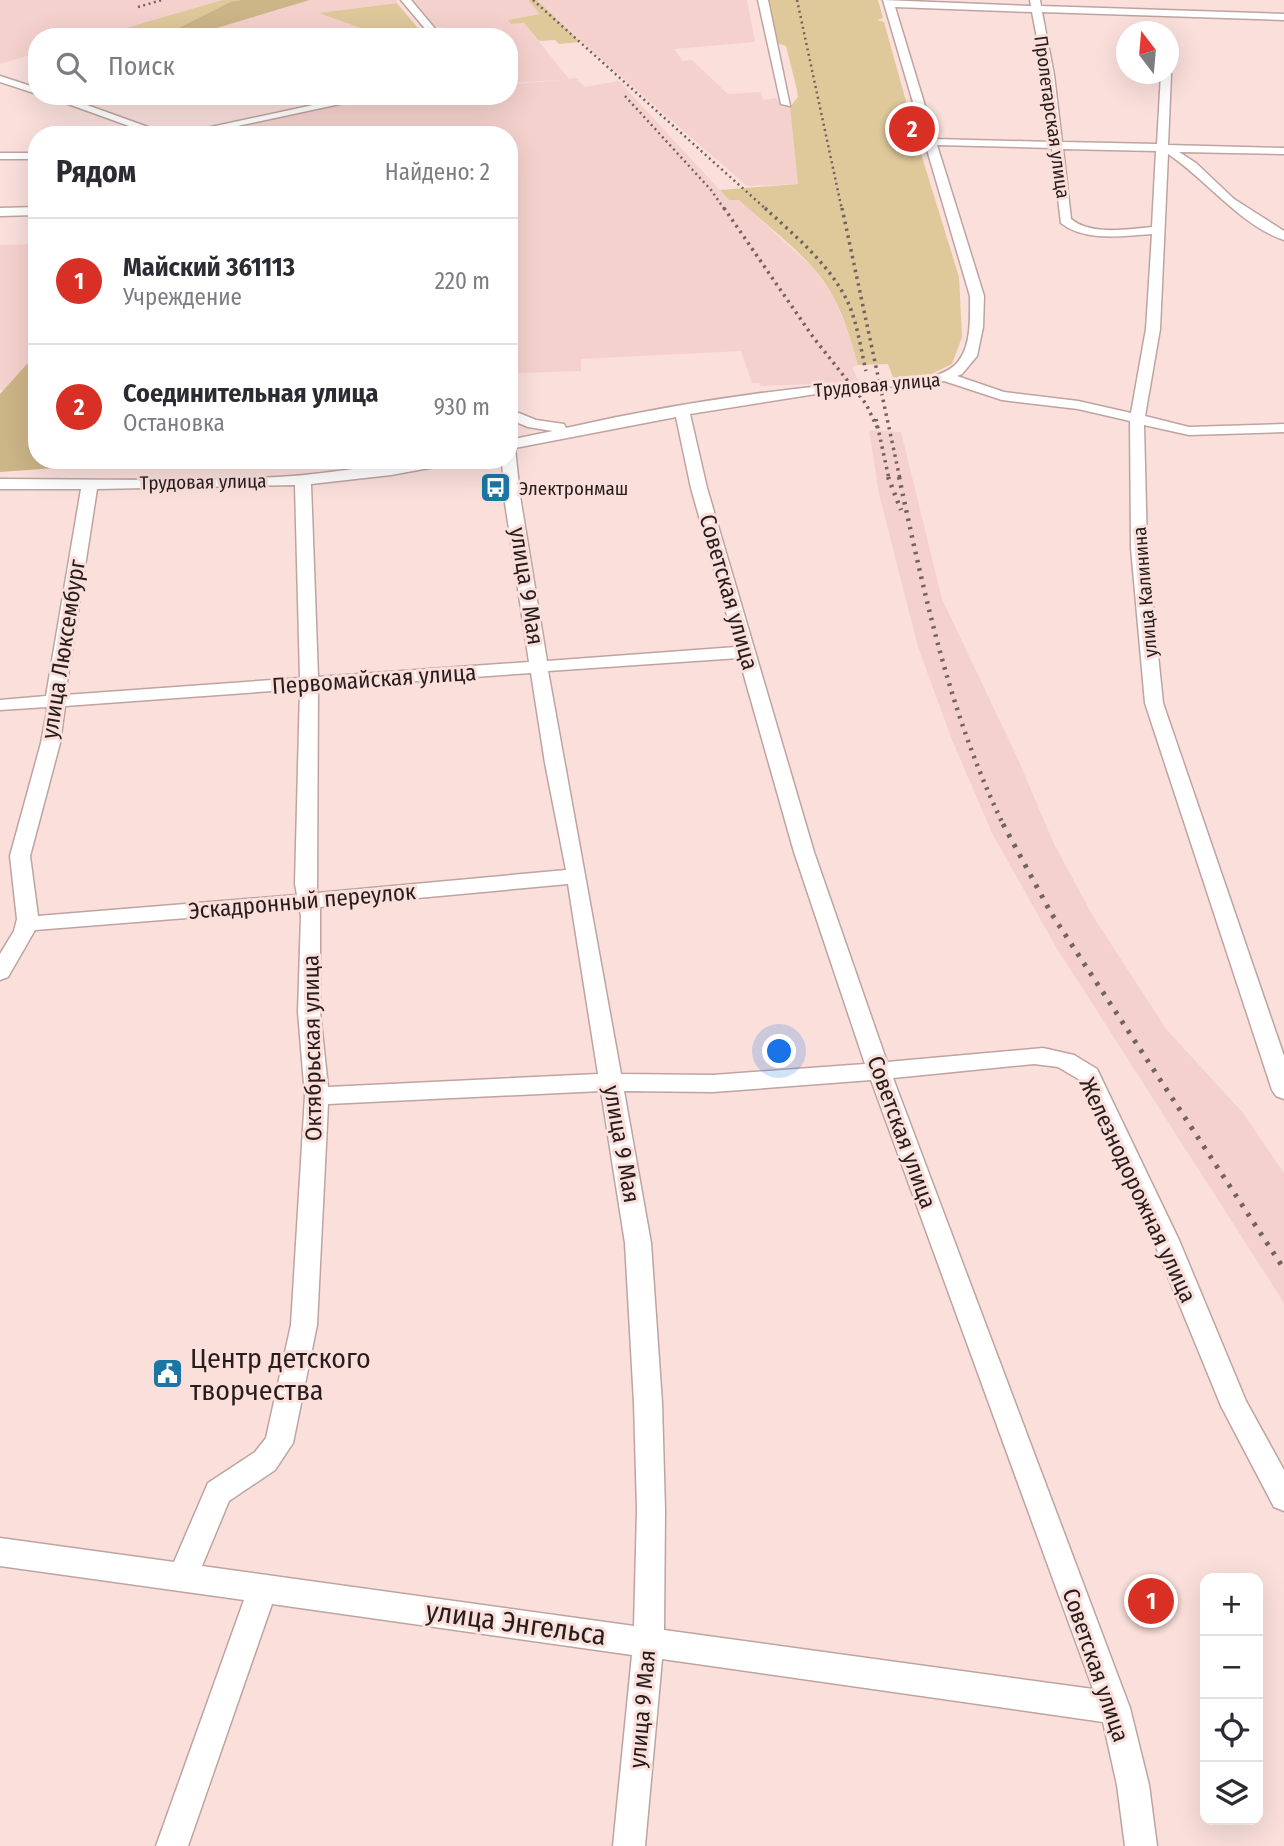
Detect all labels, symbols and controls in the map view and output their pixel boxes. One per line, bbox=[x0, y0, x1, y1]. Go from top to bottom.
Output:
north arrow bbox=[1116, 21, 1179, 84]
search box bbox=[28, 28, 518, 105]
street label: Пролетарская улица bbox=[1029, 34, 1075, 200]
icon: search bbox=[52, 48, 90, 86]
text: Поиск bbox=[108, 51, 175, 82]
pin: 2 bbox=[889, 103, 935, 155]
text: Рядом bbox=[56, 154, 136, 190]
text: Найдено: 2 bbox=[385, 158, 490, 186]
text: Майский 361113 bbox=[123, 252, 295, 283]
text: 1 bbox=[74, 267, 84, 295]
text: 220 m bbox=[435, 267, 490, 295]
text: Учреждение bbox=[123, 283, 242, 311]
street label: Трудовая улица bbox=[813, 368, 941, 402]
text: Соединительная улица bbox=[123, 378, 378, 409]
text: 2 bbox=[74, 393, 84, 421]
text: 930 m bbox=[434, 393, 490, 421]
text: Остановка bbox=[123, 409, 225, 437]
street label: Трудовая улица bbox=[139, 469, 267, 495]
bus stop icon: Электронмаш bbox=[479, 471, 513, 505]
place label: Электронмаш bbox=[519, 477, 628, 500]
street label: Советская улица bbox=[693, 511, 765, 673]
street label: улица 9 Мая bbox=[504, 525, 550, 647]
street label: улица Калинина bbox=[1128, 526, 1162, 658]
street label: улица Люксембург bbox=[35, 557, 91, 741]
street label: Первомайская улица bbox=[271, 658, 477, 700]
street label: Эскадронный переулок bbox=[187, 877, 417, 925]
street label: Октябрьская улица bbox=[296, 955, 328, 1141]
your location bbox=[762, 1034, 796, 1068]
street label: Советская улица bbox=[861, 1052, 943, 1212]
street label: Железнодорожная улица bbox=[1073, 1073, 1203, 1307]
street label: улица 9 Мая bbox=[598, 1083, 646, 1205]
place label: Центр детского творчества bbox=[190, 1342, 371, 1407]
public building icon: Центр детского творчества bbox=[150, 1357, 184, 1391]
map controls bbox=[1200, 1573, 1263, 1825]
button: + bbox=[1200, 1573, 1263, 1636]
pin: 1 bbox=[1128, 1575, 1174, 1627]
street label: Советская улица bbox=[1057, 1585, 1135, 1745]
street label: улица Энгельса bbox=[424, 1594, 608, 1652]
button: − bbox=[1200, 1636, 1263, 1699]
street label: улица 9 Мая bbox=[623, 1649, 661, 1769]
button: locate bbox=[1200, 1699, 1263, 1762]
button: layers bbox=[1200, 1762, 1263, 1825]

